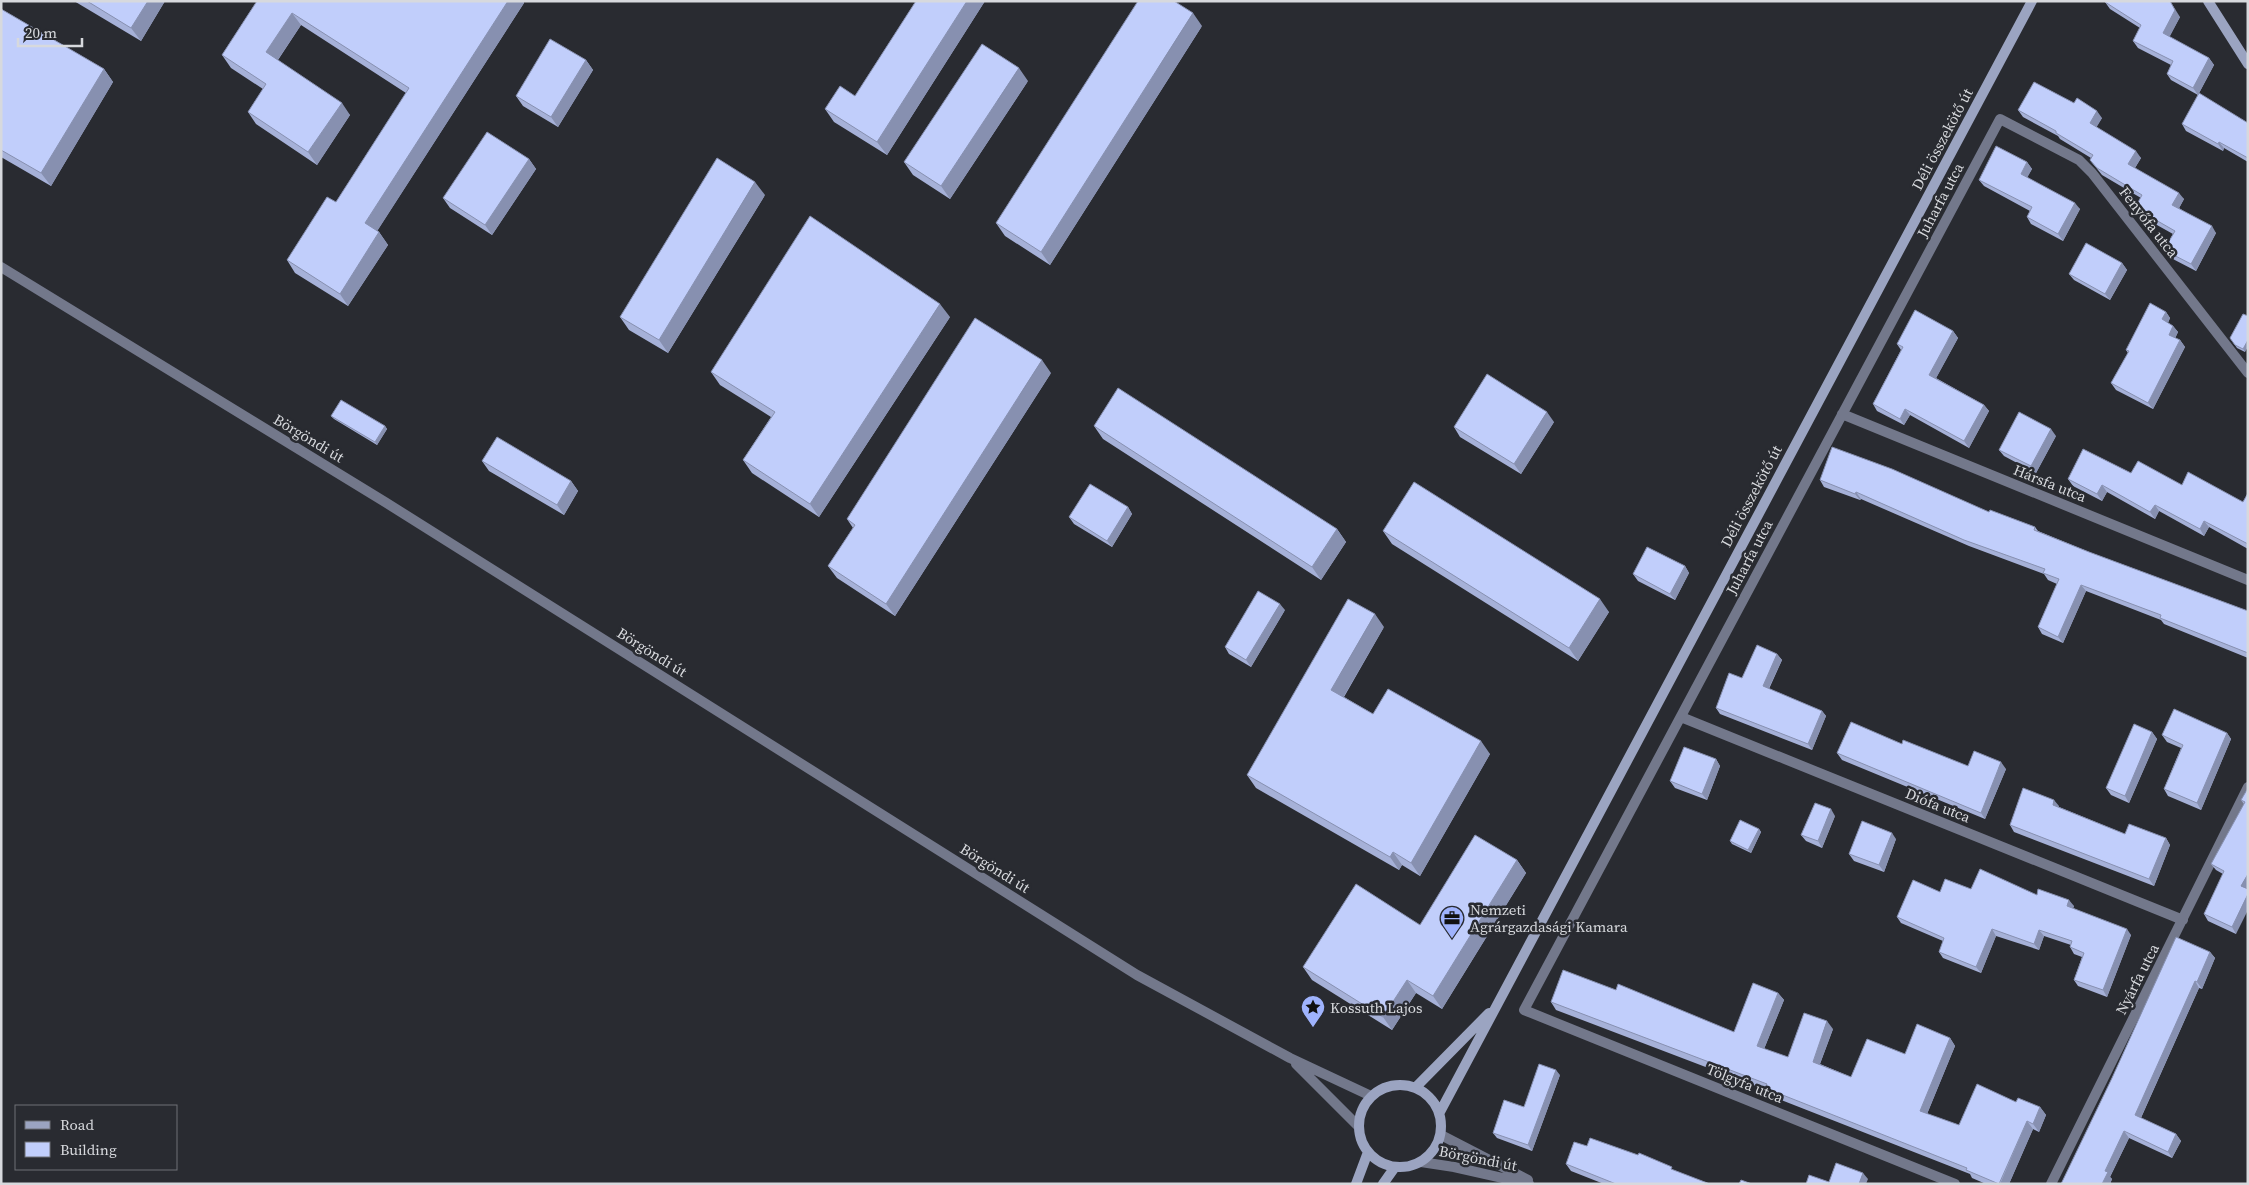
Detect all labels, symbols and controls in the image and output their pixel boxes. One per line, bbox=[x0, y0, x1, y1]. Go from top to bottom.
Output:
scale bar bbox=[18, 15, 81, 47]
text: 20 m bbox=[25, 22, 57, 43]
street label: Déli összekötő út bbox=[1906, 84, 1978, 194]
street label: Juharfa utca bbox=[1911, 159, 1969, 242]
street label: Fenyőfa utca bbox=[2115, 182, 2184, 262]
street label: Börgöndi út bbox=[270, 409, 348, 467]
street label: Déli összekötő út bbox=[1715, 441, 1787, 551]
street label: Hársfa utca bbox=[2010, 459, 2090, 507]
street label: Juharfa utca bbox=[1720, 516, 1778, 599]
street label: Börgöndi út bbox=[613, 622, 691, 682]
street label: Diófa utca bbox=[1902, 782, 1974, 828]
street label: Börgöndi út bbox=[956, 838, 1034, 898]
place label: Nemzeti Agrárgazdasági Kamara bbox=[1470, 899, 1628, 937]
office icon: Nemzeti Agrárgazdasági Kamara bbox=[1439, 905, 1465, 939]
street label: Nyárfa utca bbox=[2110, 940, 2164, 1018]
place icon: Kossuth Lajos bbox=[1300, 994, 1326, 1028]
place label: Kossuth Lajos bbox=[1330, 997, 1423, 1018]
street label: Tölgyfa utca bbox=[1704, 1058, 1787, 1108]
legend bbox=[15, 1105, 178, 1170]
text: Road bbox=[60, 1114, 94, 1135]
text: Building bbox=[60, 1139, 117, 1160]
street label: Börgöndi út bbox=[1437, 1140, 1519, 1176]

